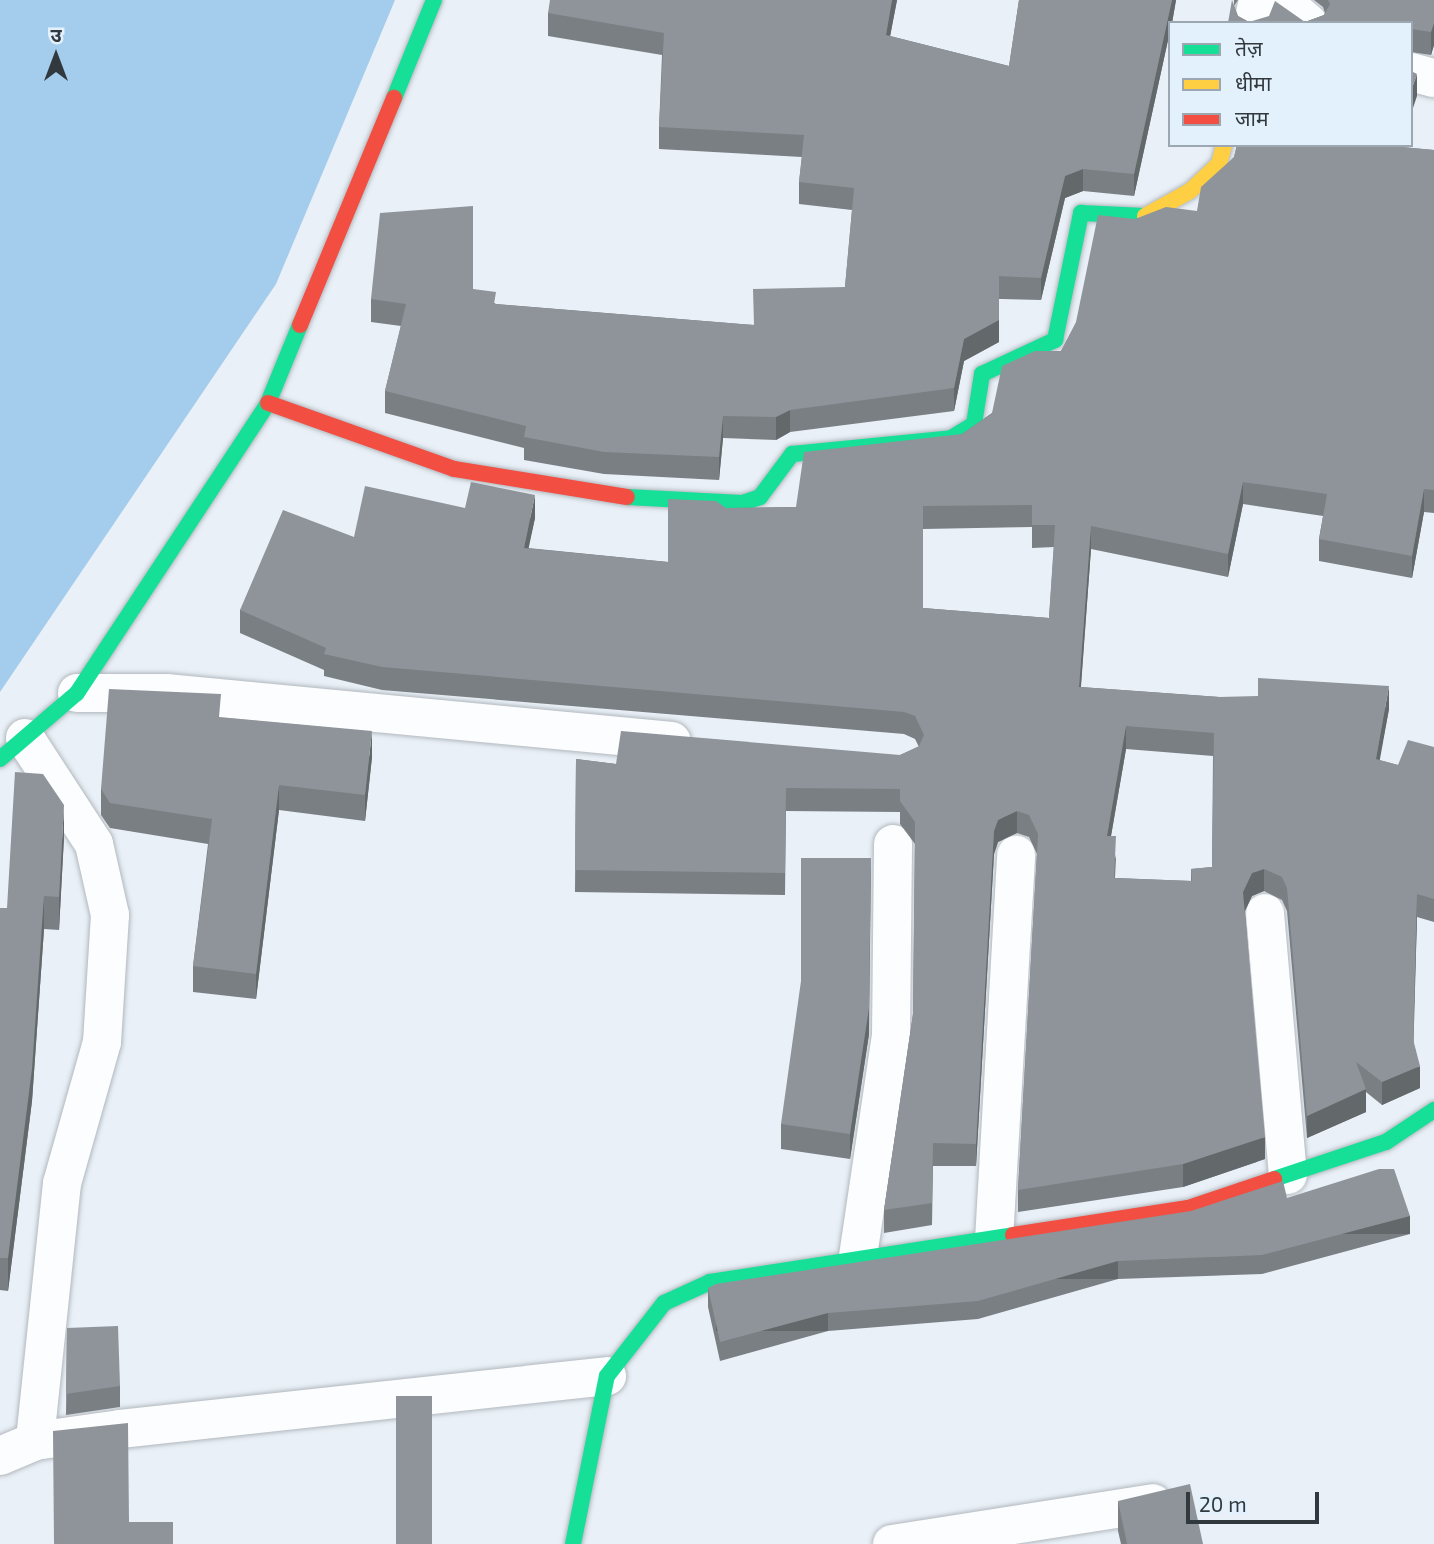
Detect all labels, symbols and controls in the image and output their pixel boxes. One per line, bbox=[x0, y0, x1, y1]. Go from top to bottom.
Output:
north arrow bbox=[21, 21, 91, 91]
legend bbox=[1168, 21, 1413, 147]
text: उ bbox=[50, 23, 62, 46]
text: तेज़ bbox=[1235, 35, 1263, 60]
text: धीमा bbox=[1235, 70, 1271, 95]
text: जाम bbox=[1235, 105, 1269, 130]
scale bar bbox=[1189, 1478, 1322, 1522]
text: 20 m bbox=[1199, 1491, 1247, 1516]

